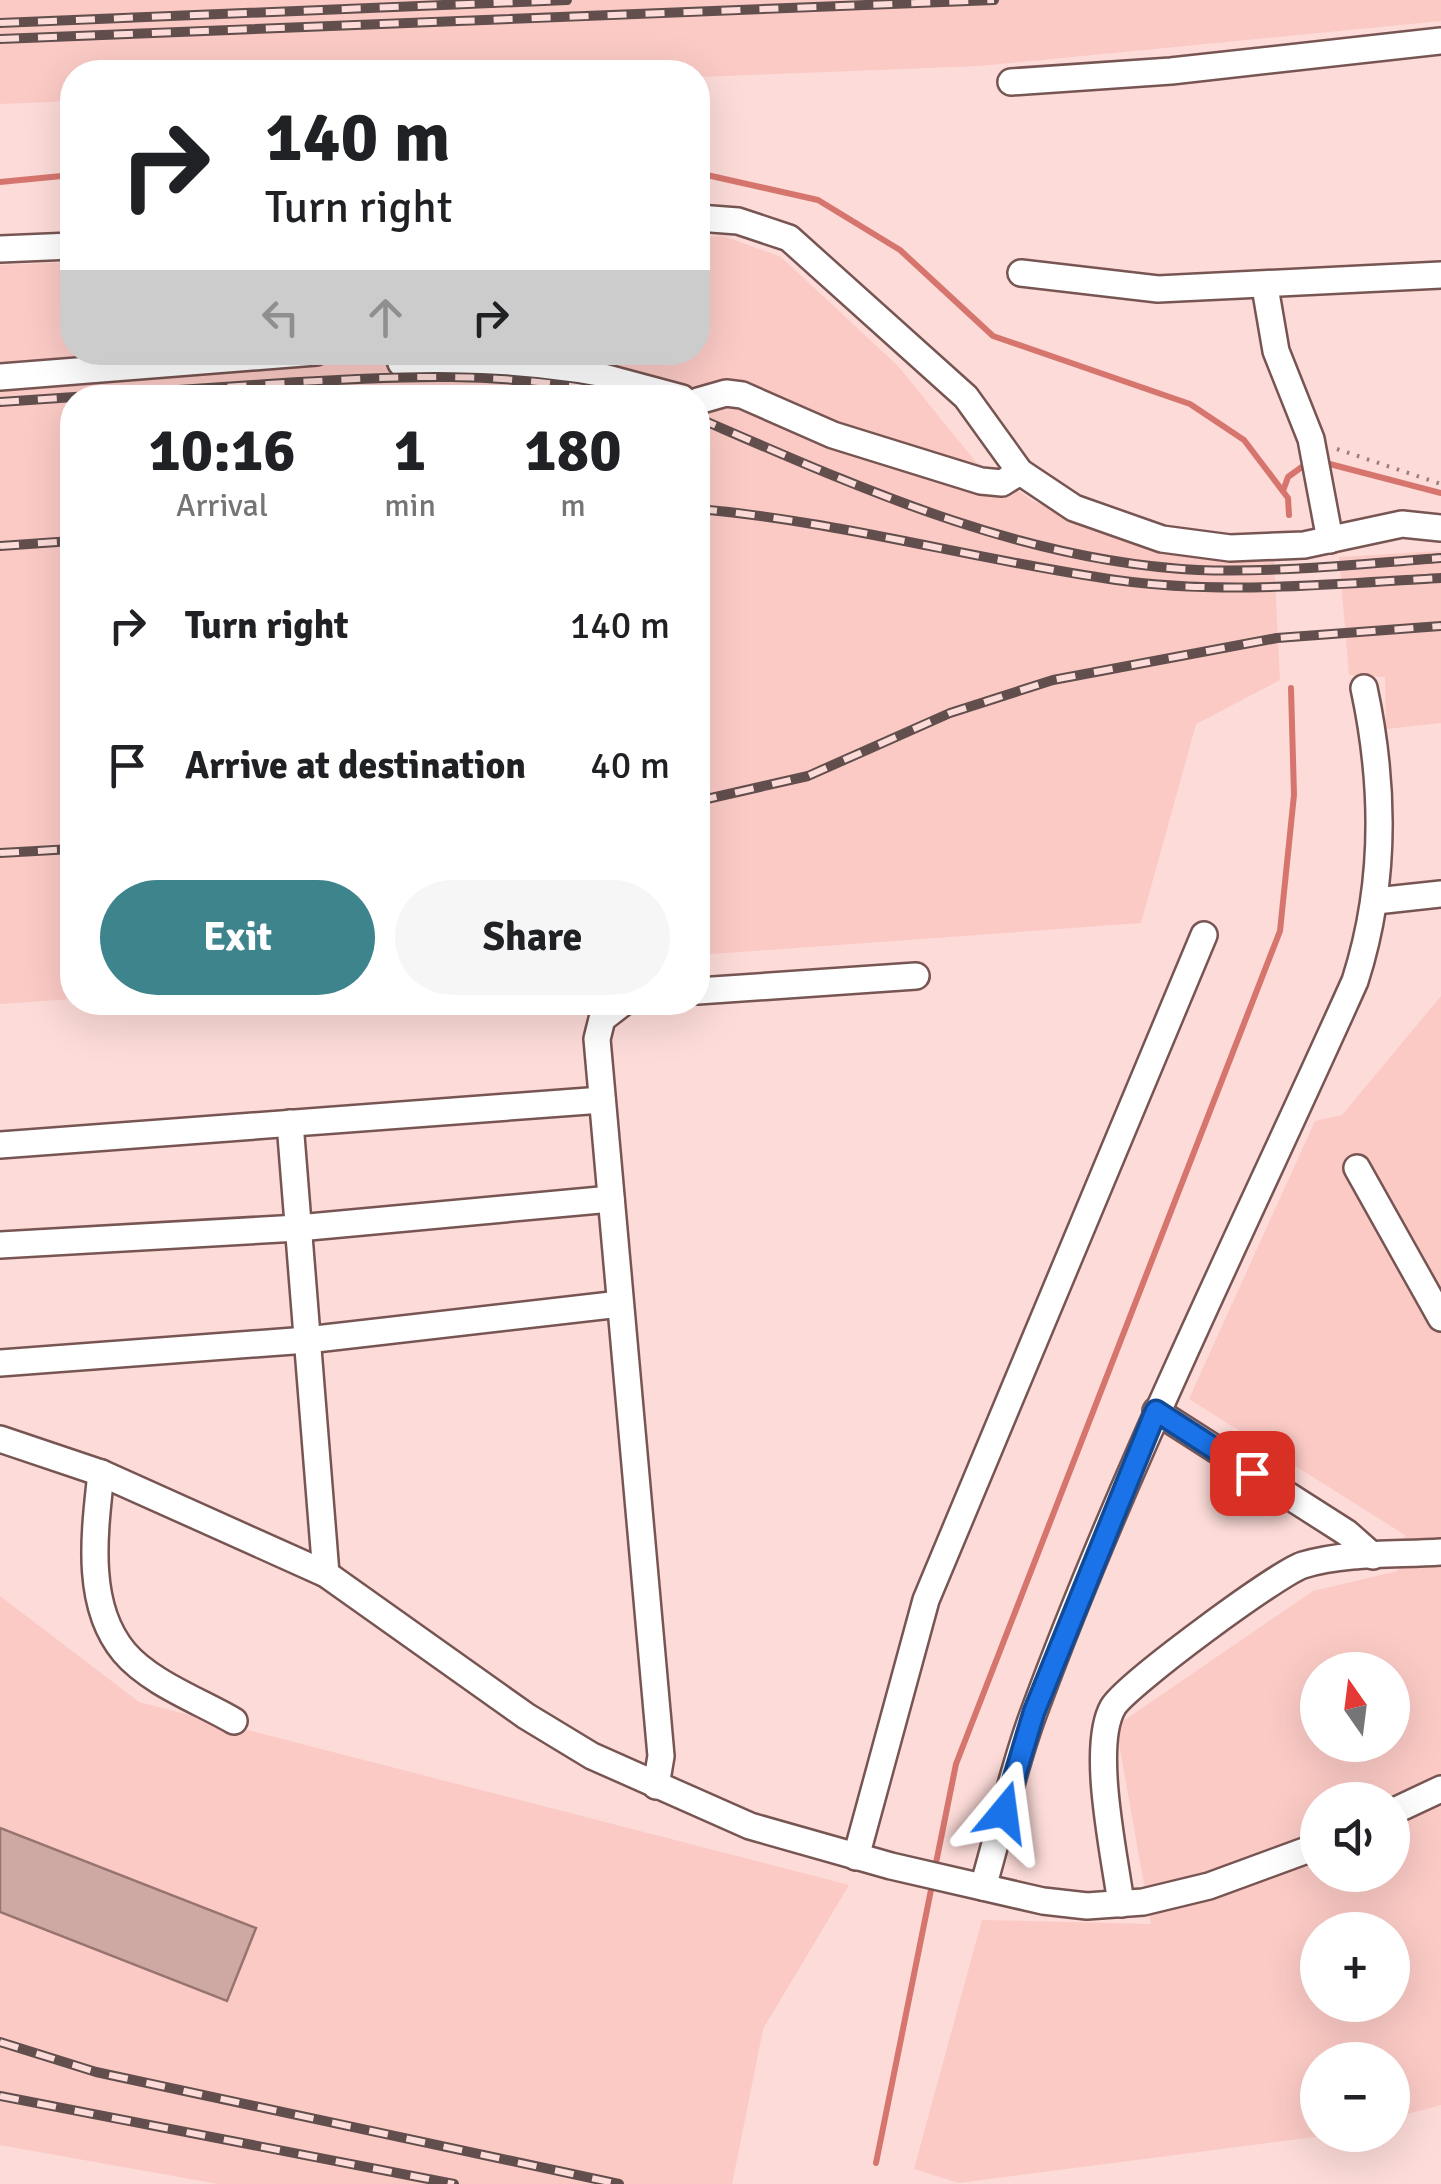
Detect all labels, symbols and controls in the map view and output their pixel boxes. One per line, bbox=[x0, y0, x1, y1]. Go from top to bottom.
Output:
text: 140 m bbox=[265, 94, 450, 180]
icon: right bbox=[100, 100, 230, 230]
text: Turn right bbox=[265, 180, 453, 235]
icon: left bbox=[253, 290, 308, 345]
icon: ahead bbox=[358, 290, 413, 345]
icon: right bbox=[463, 290, 518, 345]
text: 10:16 bbox=[148, 414, 296, 488]
text: 1 bbox=[394, 414, 426, 488]
text: 180 bbox=[524, 414, 622, 488]
text: Arrival bbox=[176, 486, 268, 525]
text: min bbox=[384, 486, 436, 525]
text: m bbox=[560, 486, 586, 525]
icon: right bbox=[100, 598, 155, 653]
text: Turn right bbox=[185, 602, 349, 649]
text: 140 m bbox=[570, 602, 670, 649]
icon: arrive bbox=[100, 738, 155, 793]
text: Arrive at destination bbox=[185, 742, 526, 789]
text: 40 m bbox=[590, 742, 670, 789]
button: Exit bbox=[100, 880, 375, 995]
button: Share bbox=[395, 880, 670, 995]
pin bbox=[1210, 1431, 1295, 1516]
icon: arrive bbox=[1225, 1446, 1280, 1501]
north arrow bbox=[1300, 1652, 1410, 1762]
map controls bbox=[1300, 1652, 1410, 2152]
position arrow bbox=[952, 1760, 1056, 1864]
button: sound bbox=[1300, 1782, 1410, 1892]
button: + bbox=[1300, 1912, 1410, 2022]
button: − bbox=[1300, 2042, 1410, 2152]

